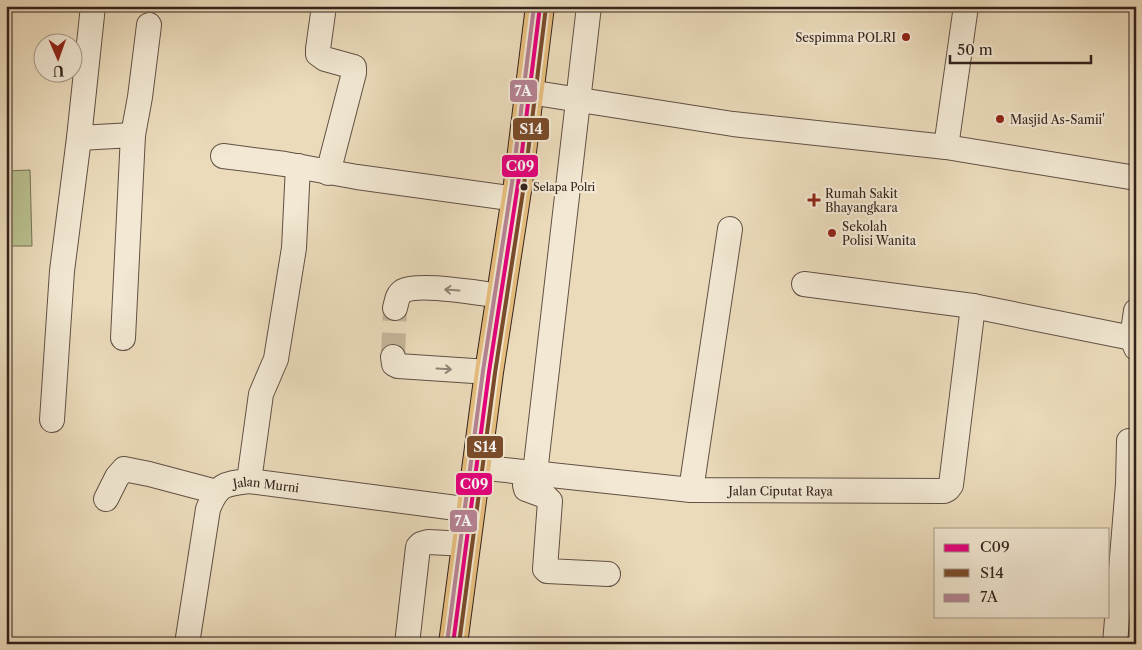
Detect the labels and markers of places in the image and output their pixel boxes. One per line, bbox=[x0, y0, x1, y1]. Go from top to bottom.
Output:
place label: Sespimma POLRI bbox=[795, 30, 896, 45]
marker: Sespimma POLRI bbox=[900, 31, 912, 43]
place label: Masjid As-Samii' bbox=[1010, 112, 1105, 127]
marker: Masjid As-Samii' bbox=[994, 113, 1006, 125]
place label: Selapa Polri bbox=[533, 180, 596, 194]
marker: Selapa Polri bbox=[519, 182, 529, 192]
place label: Rumah Sakit Bhayangkara bbox=[825, 186, 898, 215]
marker: Rumah Sakit Bhayangkara bbox=[807, 193, 821, 207]
place label: Sekolah Polisi Wanita bbox=[842, 219, 917, 248]
marker: Sekolah Polisi Wanita bbox=[826, 227, 838, 239]

